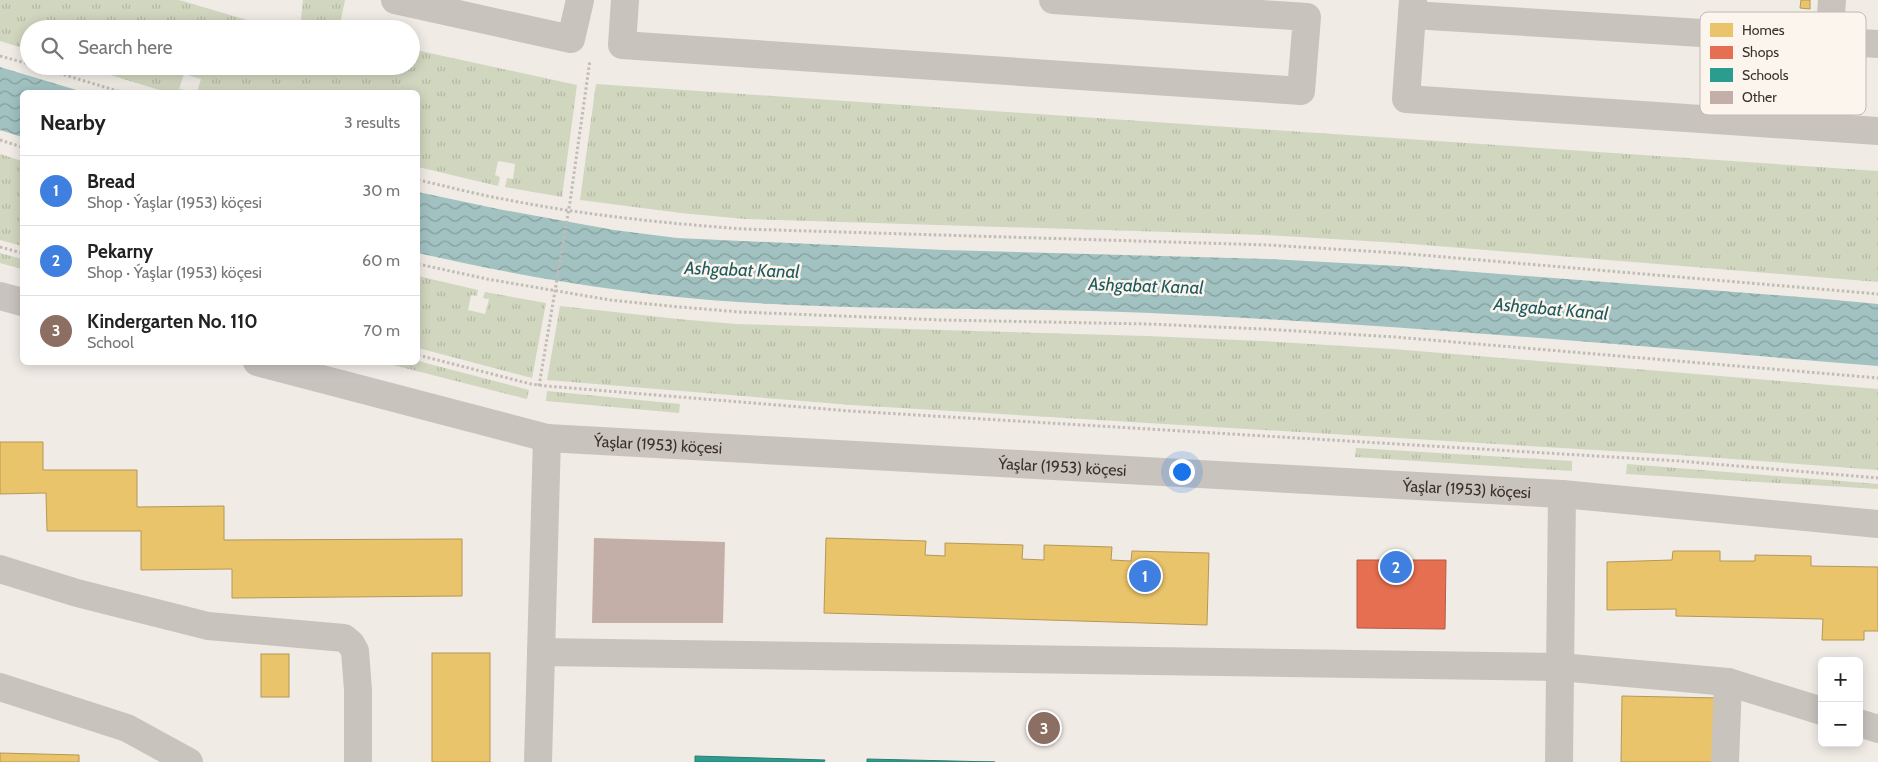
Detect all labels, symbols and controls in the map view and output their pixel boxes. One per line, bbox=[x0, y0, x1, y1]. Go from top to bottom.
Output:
legend bbox=[1700, 12, 1866, 115]
search box bbox=[20, 20, 420, 75]
text: Homes bbox=[1742, 21, 1785, 39]
icon: search bbox=[38, 34, 66, 62]
text: Search here bbox=[78, 36, 172, 59]
text: Shops bbox=[1742, 43, 1779, 61]
text: Schools bbox=[1742, 66, 1789, 84]
text: Other bbox=[1742, 88, 1777, 106]
text: Nearby bbox=[40, 110, 106, 135]
text: 3 results bbox=[344, 113, 400, 132]
text: Bread bbox=[87, 170, 135, 193]
text: 1 bbox=[53, 181, 59, 200]
text: 30 m bbox=[363, 181, 400, 200]
text: Shop · Ýaşlar (1953) köçesi bbox=[87, 193, 262, 212]
text: Pekarny bbox=[87, 240, 153, 263]
text: 2 bbox=[52, 251, 60, 270]
text: 60 m bbox=[362, 251, 400, 270]
water label: Ashgabat Kanal bbox=[683, 257, 801, 283]
text: Shop · Ýaşlar (1953) köçesi bbox=[87, 263, 262, 282]
water label: Ashgabat Kanal bbox=[1087, 273, 1205, 299]
water label: Ashgabat Kanal bbox=[1492, 293, 1610, 325]
text: Kindergarten No. 110 bbox=[87, 310, 258, 333]
text: 3 bbox=[52, 321, 60, 340]
text: 70 m bbox=[363, 321, 400, 340]
text: School bbox=[87, 333, 134, 352]
street label: Ýaşlar (1953) köçesi bbox=[592, 431, 723, 457]
street label: Ýaşlar (1953) köçesi bbox=[997, 453, 1127, 479]
your location bbox=[1169, 459, 1195, 485]
street label: Ýaşlar (1953) köçesi bbox=[1401, 476, 1531, 502]
pin: 2 bbox=[1380, 548, 1412, 586]
pin: 1 bbox=[1129, 557, 1161, 595]
map controls bbox=[1818, 657, 1863, 747]
button: + bbox=[1818, 657, 1863, 702]
button: − bbox=[1818, 702, 1863, 747]
pin: 3 bbox=[1028, 709, 1060, 747]

